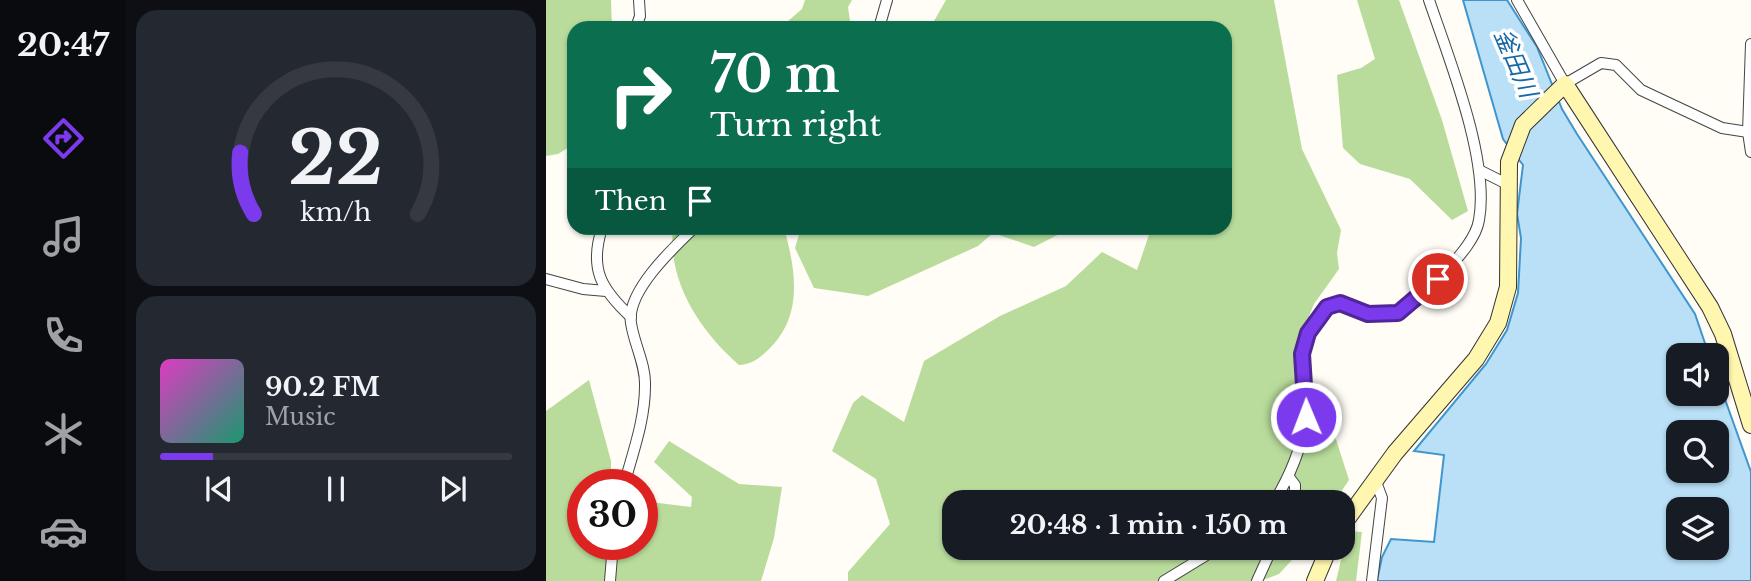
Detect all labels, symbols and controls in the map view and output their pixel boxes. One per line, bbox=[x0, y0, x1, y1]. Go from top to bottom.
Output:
water label: 釜田川 bbox=[1489, 24, 1545, 105]
text: 20:47 bbox=[17, 25, 109, 65]
text: 70 m bbox=[710, 44, 840, 105]
icon: right bbox=[595, 49, 686, 140]
text: Turn right bbox=[710, 105, 881, 145]
text: 22 bbox=[289, 113, 383, 204]
icon: directions bbox=[39, 114, 88, 163]
icon: arrive bbox=[681, 182, 719, 220]
text: Then bbox=[595, 185, 667, 217]
text: km/h bbox=[301, 197, 371, 228]
icon: music bbox=[39, 212, 88, 261]
pin bbox=[1408, 249, 1468, 309]
icon: arrive bbox=[1419, 260, 1457, 298]
icon: phone bbox=[39, 311, 88, 360]
map controls bbox=[1666, 343, 1729, 560]
button: sound bbox=[1666, 343, 1729, 406]
text: 90.2 FM bbox=[265, 371, 380, 403]
position arrow bbox=[1269, 380, 1343, 454]
text: Music bbox=[265, 403, 336, 431]
icon: climate bbox=[39, 409, 88, 458]
button: search bbox=[1666, 420, 1729, 483]
speed limit sign: 30 bbox=[567, 469, 658, 560]
icon: previous bbox=[200, 470, 238, 508]
icon: pause bbox=[317, 470, 355, 508]
icon: next bbox=[434, 470, 472, 508]
button: layers bbox=[1666, 497, 1729, 560]
icon: car bbox=[39, 507, 88, 556]
text: 20:48 · 1 min · 150 m bbox=[1010, 509, 1287, 541]

